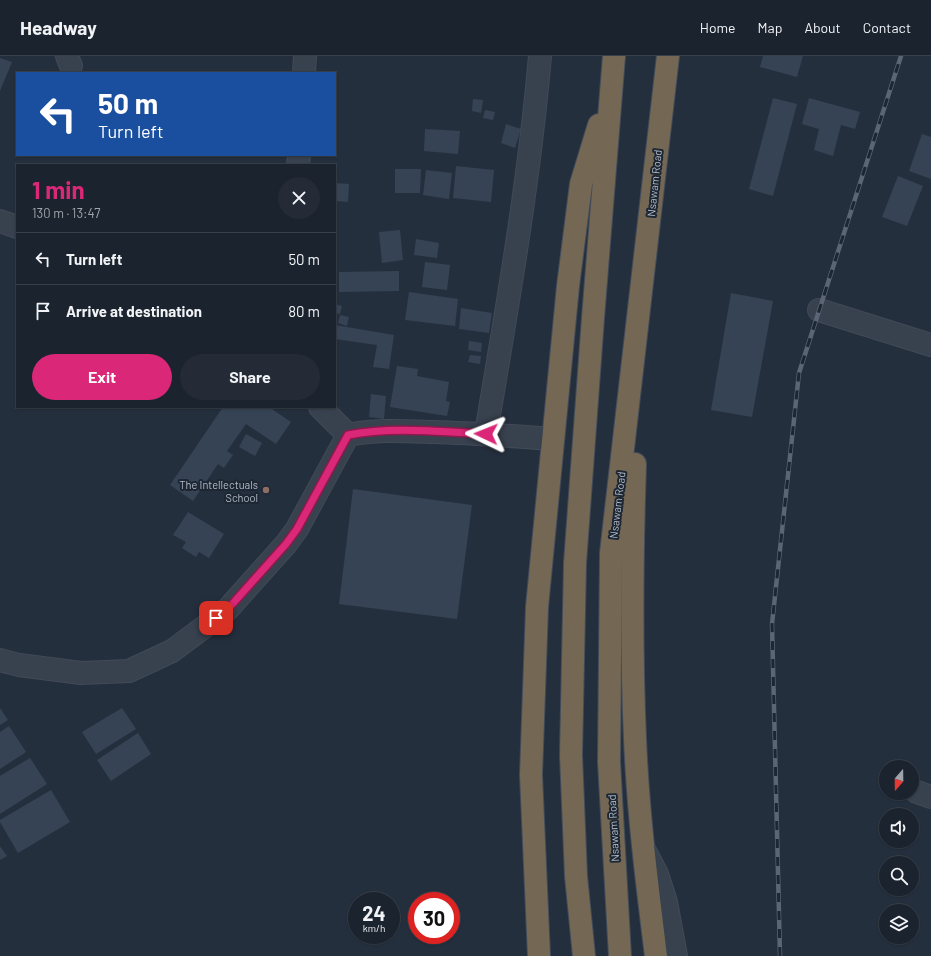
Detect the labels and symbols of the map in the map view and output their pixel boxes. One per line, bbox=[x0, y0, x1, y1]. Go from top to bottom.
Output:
street label: Nsawam Road bbox=[644, 149, 664, 217]
position arrow bbox=[465, 413, 507, 455]
street label: Nsawam Road bbox=[606, 471, 628, 539]
place label: The Intellectuals School bbox=[179, 478, 258, 504]
marker: The Intellectuals School bbox=[261, 485, 271, 495]
pin bbox=[199, 601, 233, 635]
north arrow bbox=[879, 760, 919, 800]
street label: Nsawam Road bbox=[605, 794, 621, 862]
speed limit sign: 30 bbox=[408, 892, 460, 944]

